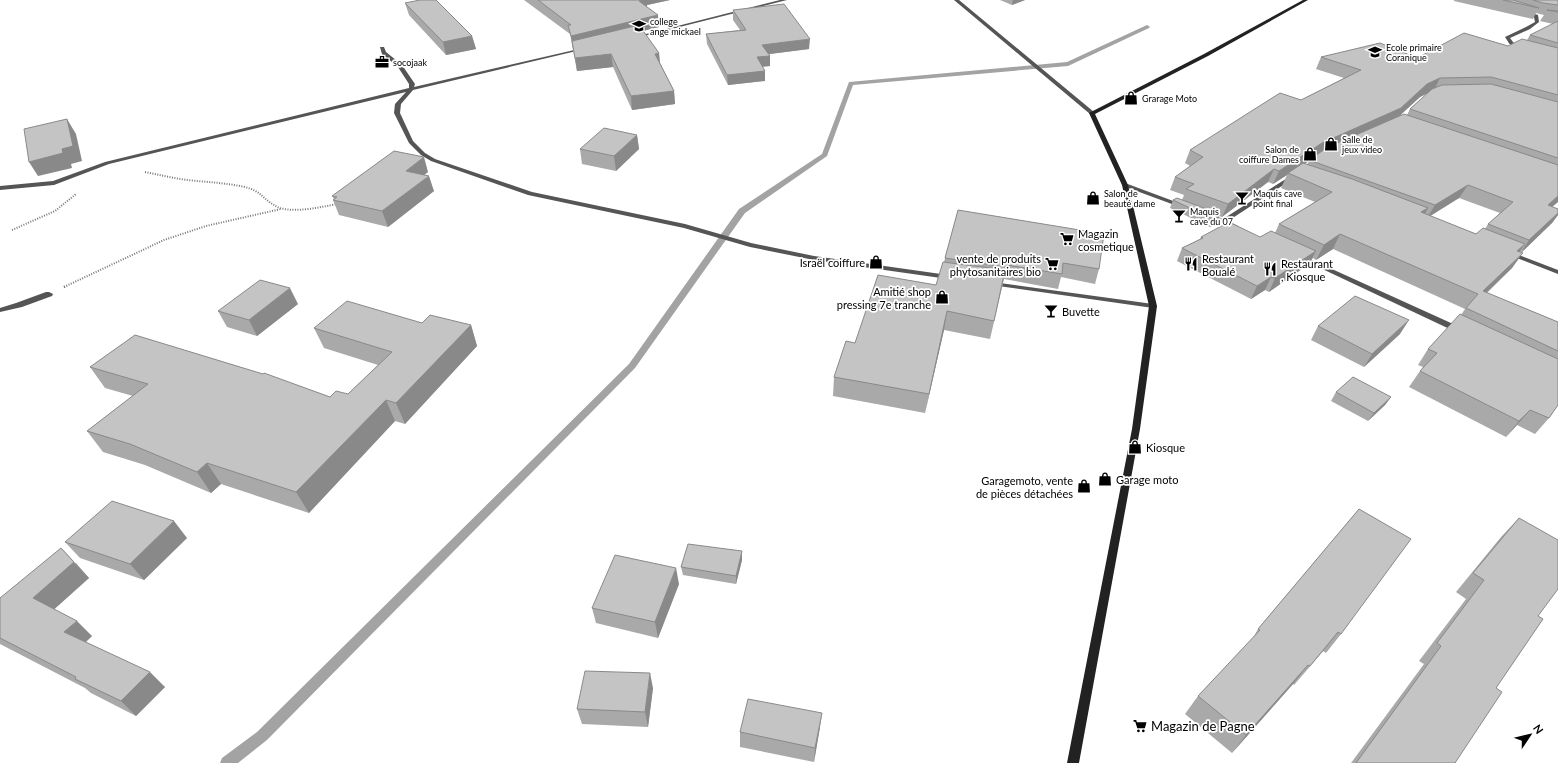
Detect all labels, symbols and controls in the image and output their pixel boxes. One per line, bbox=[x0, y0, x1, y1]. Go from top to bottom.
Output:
place label: college ange mickael bbox=[650, 16, 701, 37]
school or university icon: college ange mickael bbox=[631, 18, 647, 34]
place label: Ecole primaire Coranique bbox=[1386, 42, 1442, 63]
school or university icon: Ecole primaire Coranique bbox=[1367, 44, 1383, 60]
office icon: socojaak bbox=[374, 54, 390, 70]
place label: socojaak bbox=[393, 57, 427, 68]
shop icon: Grarage Moto bbox=[1123, 90, 1139, 106]
place label: Grarage Moto bbox=[1142, 93, 1197, 104]
place label: Salle de jeux video bbox=[1341, 134, 1382, 155]
shop icon: Salle de jeux video bbox=[1323, 136, 1339, 152]
place label: Salon de coiffure Dames bbox=[1239, 144, 1299, 165]
shop icon: Salon de coiffure Dames bbox=[1302, 146, 1318, 162]
place label: Salon de beauté dame bbox=[1104, 188, 1155, 209]
place label: Maquis cave point final bbox=[1253, 188, 1302, 209]
shop icon: Salon de beauté dame bbox=[1085, 190, 1101, 206]
bar icon: Maquis cave point final bbox=[1234, 190, 1250, 206]
place label: Maquis cave du 07 bbox=[1190, 206, 1233, 227]
bar icon: Maquis cave du 07 bbox=[1171, 208, 1187, 224]
place label: Magazin cosmetique bbox=[1078, 227, 1134, 253]
supermarket icon: Magazin cosmetique bbox=[1059, 231, 1075, 247]
place label: vente de produits phytosanitaires bio bbox=[950, 252, 1041, 278]
place label: Restaurant Boualé bbox=[1202, 252, 1254, 278]
shop icon: Israël coiffure bbox=[868, 254, 884, 270]
place label: Israël coiffure bbox=[800, 256, 865, 269]
supermarket icon: vente de produits phytosanitaires bio bbox=[1044, 256, 1060, 272]
restaurant icon: Restaurant Boualé bbox=[1183, 256, 1199, 272]
place label: Restaurant , Kiosque bbox=[1281, 257, 1333, 283]
restaurant icon: Restaurant , Kiosque bbox=[1262, 261, 1278, 277]
place label: Amitié shop pressing 7e tranche bbox=[837, 285, 931, 311]
shop icon: Amitié shop pressing 7e tranche bbox=[934, 289, 950, 305]
bar icon: Buvette bbox=[1043, 303, 1059, 319]
place label: Buvette bbox=[1062, 305, 1100, 318]
shop icon: Kiosque bbox=[1127, 439, 1143, 455]
place label: Kiosque bbox=[1146, 441, 1185, 454]
shop icon: Garage moto bbox=[1097, 471, 1113, 487]
place label: Garage moto bbox=[1116, 473, 1178, 486]
place label: Garagemoto, vente de pièces détachées bbox=[976, 474, 1073, 500]
shop icon: Garagemoto, vente de pièces détachées bbox=[1076, 478, 1092, 494]
north arrow bbox=[1510, 715, 1550, 755]
supermarket icon: Magazin de Pagne bbox=[1132, 718, 1148, 734]
place label: Magazin de Pagne bbox=[1151, 718, 1255, 734]
text: N bbox=[1531, 722, 1546, 736]

